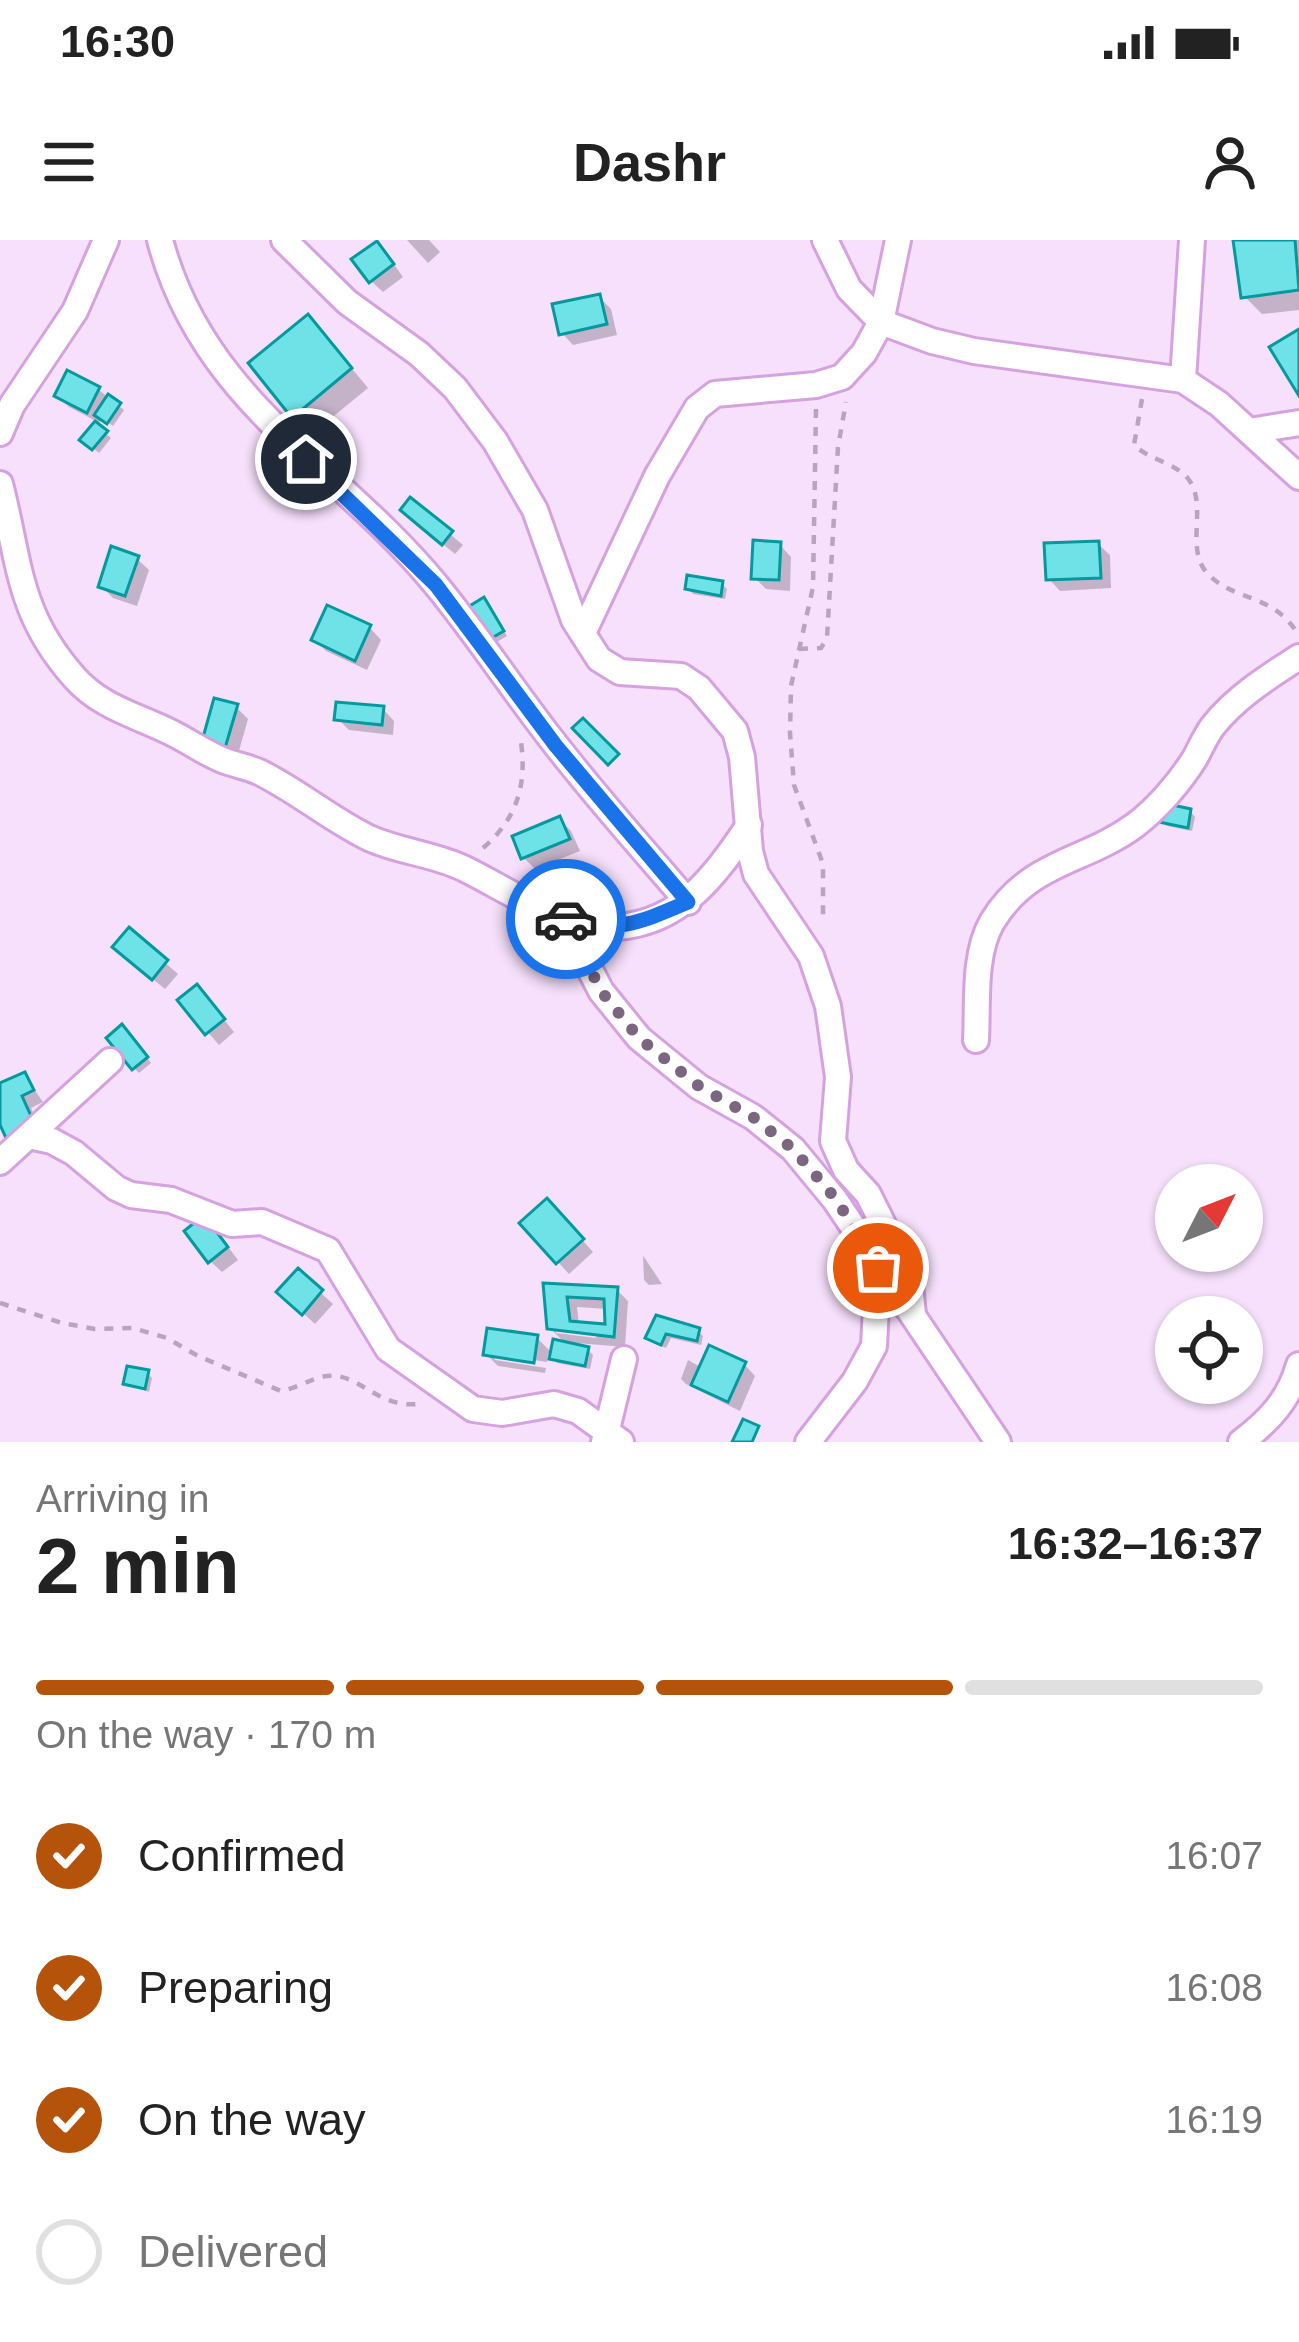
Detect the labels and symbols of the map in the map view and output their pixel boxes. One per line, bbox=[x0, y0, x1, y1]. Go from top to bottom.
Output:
pin bbox=[255, 408, 357, 510]
courier bbox=[506, 859, 626, 979]
north arrow bbox=[1155, 1164, 1263, 1272]
pin bbox=[827, 1217, 929, 1319]

